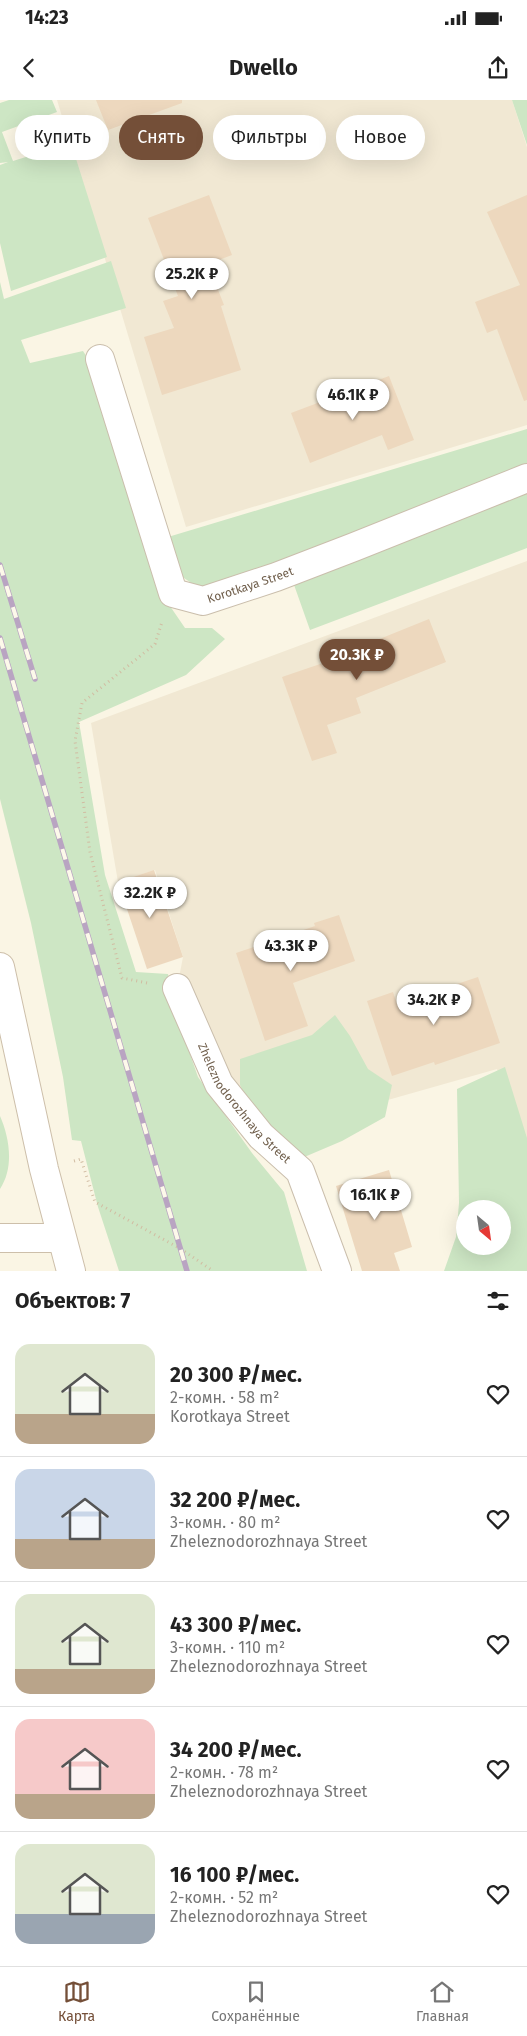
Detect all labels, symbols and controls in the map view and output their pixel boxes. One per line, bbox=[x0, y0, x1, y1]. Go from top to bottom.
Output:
text: 14:23 bbox=[25, 6, 69, 29]
icon: back bbox=[15, 54, 43, 82]
text: Dwello bbox=[229, 54, 298, 81]
icon: share bbox=[484, 54, 512, 82]
chip: Купить bbox=[15, 115, 109, 160]
chip: Снять bbox=[119, 115, 203, 160]
chip: Фильтры bbox=[213, 115, 326, 160]
chip: Новое bbox=[336, 115, 425, 160]
pin: 25.2K ₽ bbox=[146, 258, 238, 300]
text: 25.2K ₽ bbox=[166, 264, 218, 283]
pin: 46.1K ₽ bbox=[307, 378, 399, 421]
text: 46.1K ₽ bbox=[327, 385, 379, 404]
street label: Korotkaya Street bbox=[205, 564, 296, 606]
pin: 20.3K ₽ bbox=[311, 638, 403, 681]
text: 20.3K ₽ bbox=[330, 645, 384, 664]
pin: 32.2K ₽ bbox=[104, 876, 196, 919]
text: 32.2K ₽ bbox=[124, 883, 176, 902]
pin: 43.3K ₽ bbox=[245, 930, 337, 972]
text: 43.3K ₽ bbox=[265, 936, 317, 955]
pin: 34.2K ₽ bbox=[388, 984, 480, 1026]
text: 34.2K ₽ bbox=[408, 990, 460, 1009]
street label: Zheleznodorozhnaya Street bbox=[195, 1041, 294, 1167]
pin: 16.1K ₽ bbox=[329, 1178, 421, 1221]
text: 16.1K ₽ bbox=[350, 1185, 400, 1204]
north arrow bbox=[456, 1200, 511, 1255]
map controls bbox=[456, 1200, 511, 1255]
icon: filters bbox=[484, 1287, 512, 1315]
text: Объектов: 7 bbox=[15, 1288, 130, 1314]
text: 20 300 ₽/мес. bbox=[170, 1362, 302, 1388]
icon: home bbox=[55, 1364, 115, 1424]
icon: heart bbox=[484, 1380, 512, 1408]
text: 2-комн. · 58 m² bbox=[170, 1388, 279, 1407]
text: Korotkaya Street bbox=[170, 1407, 290, 1426]
text: 32 200 ₽/мес. bbox=[170, 1487, 300, 1513]
icon: home bbox=[55, 1489, 115, 1549]
icon: heart bbox=[484, 1505, 512, 1533]
text: 3-комн. · 80 m² bbox=[170, 1513, 280, 1532]
text: Zheleznodorozhnaya Street bbox=[170, 1532, 367, 1551]
text: 43 300 ₽/мес. bbox=[170, 1612, 301, 1638]
icon: home bbox=[55, 1614, 115, 1674]
icon: heart bbox=[484, 1630, 512, 1658]
text: 3-комн. · 110 m² bbox=[170, 1638, 285, 1657]
text: Zheleznodorozhnaya Street bbox=[170, 1657, 367, 1676]
text: 34 200 ₽/мес. bbox=[170, 1737, 302, 1763]
icon: home bbox=[55, 1739, 115, 1799]
icon: heart bbox=[484, 1755, 512, 1783]
text: 2-комн. · 78 m² bbox=[170, 1763, 278, 1782]
text: Zheleznodorozhnaya Street bbox=[170, 1782, 367, 1801]
text: 16 100 ₽/мес. bbox=[170, 1862, 299, 1888]
icon: home bbox=[55, 1864, 115, 1924]
icon: heart bbox=[484, 1880, 512, 1908]
text: 2-комн. · 52 m² bbox=[170, 1888, 278, 1907]
text: Zheleznodorozhnaya Street bbox=[170, 1907, 367, 1926]
tab: Карта bbox=[58, 1978, 95, 2025]
tab: Сохранённые bbox=[211, 1978, 300, 2025]
tab: Главная bbox=[416, 1978, 469, 2025]

